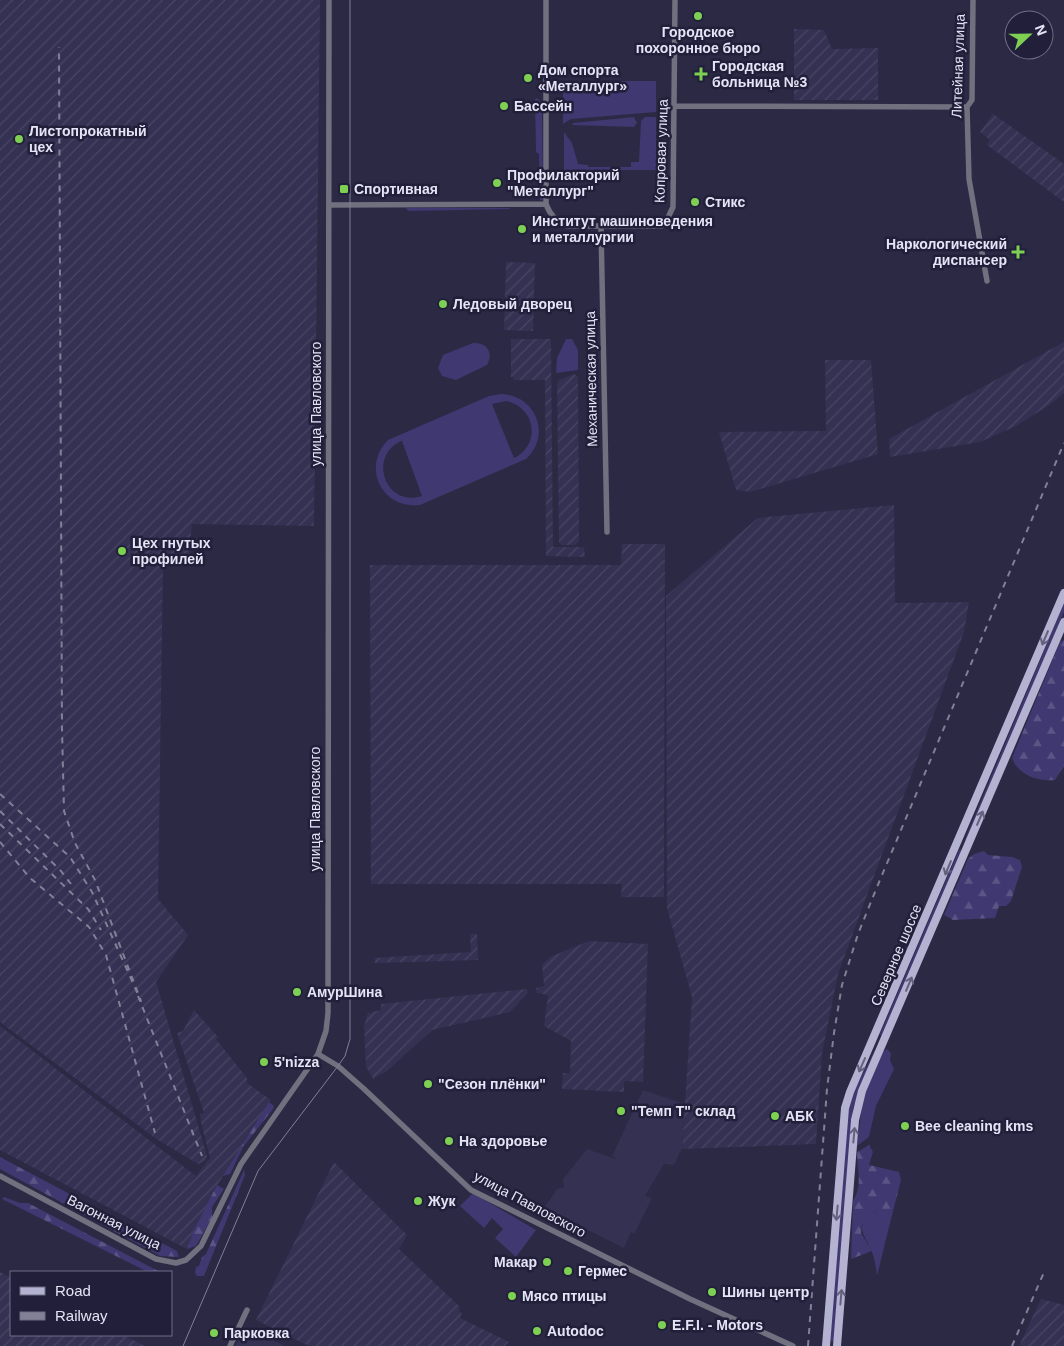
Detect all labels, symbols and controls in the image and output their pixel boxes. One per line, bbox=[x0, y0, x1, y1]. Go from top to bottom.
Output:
marker: Городское похоронное бюро bbox=[692, 10, 704, 22]
north arrow bbox=[1004, 10, 1054, 60]
street label: Литейная улица bbox=[948, 13, 968, 118]
text: N bbox=[1032, 22, 1050, 38]
place label: Городское похоронное бюро bbox=[636, 24, 760, 56]
place label: Городская больница №3 bbox=[712, 58, 807, 90]
place label: Дом спорта «Металлург» bbox=[538, 62, 627, 94]
marker: Городская больница №3 bbox=[694, 67, 708, 81]
marker: Дом спорта «Металлург» bbox=[522, 72, 534, 84]
place label: Бассейн bbox=[514, 98, 572, 114]
street label: Копровая улица bbox=[651, 98, 671, 203]
marker: Бассейн bbox=[498, 100, 510, 112]
place label: Листопрокатный цех bbox=[29, 123, 147, 155]
marker: Листопрокатный цех bbox=[13, 133, 25, 145]
place label: Профилакторий "Металлург" bbox=[507, 167, 620, 199]
marker: Профилакторий "Металлург" bbox=[491, 177, 503, 189]
place label: Спортивная bbox=[354, 181, 438, 197]
marker: Спортивная bbox=[338, 183, 350, 195]
place label: Стикс bbox=[705, 194, 745, 210]
marker: Стикс bbox=[689, 196, 701, 208]
place label: Институт машиноведения и металлургии bbox=[532, 213, 713, 245]
marker: Институт машиноведения и металлургии bbox=[516, 223, 528, 235]
place label: Наркологический диспансер bbox=[886, 236, 1007, 268]
marker: Наркологический диспансер bbox=[1011, 245, 1025, 259]
place label: Ледовый дворец bbox=[453, 296, 572, 312]
marker: Ледовый дворец bbox=[437, 298, 449, 310]
street label: Механическая улица bbox=[582, 311, 600, 447]
street label: улица Павловского bbox=[308, 342, 324, 466]
place label: Цех гнутых профилей bbox=[132, 535, 211, 567]
marker: Цех гнутых профилей bbox=[116, 545, 128, 557]
one-way arrow bbox=[1040, 630, 1049, 645]
street label: улица Павловского bbox=[307, 747, 323, 871]
one-way arrow bbox=[976, 811, 985, 826]
one-way arrow bbox=[942, 860, 952, 875]
street label: Северное шоссе bbox=[867, 902, 925, 1008]
one-way arrow bbox=[905, 977, 914, 992]
place label: АмурШина bbox=[307, 984, 383, 1000]
marker: АмурШина bbox=[291, 986, 303, 998]
place label: 5'nizza bbox=[274, 1054, 320, 1070]
marker: 5'nizza bbox=[258, 1056, 270, 1068]
one-way arrow bbox=[856, 1057, 866, 1072]
place label: "Сезон плёнки" bbox=[438, 1076, 546, 1092]
marker: "Сезон плёнки" bbox=[422, 1078, 434, 1090]
place label: "Темп Т" склад bbox=[631, 1103, 736, 1119]
marker: "Темп Т" склад bbox=[615, 1105, 627, 1117]
place label: АБК bbox=[785, 1108, 814, 1124]
marker: АБК bbox=[769, 1110, 781, 1122]
place label: Bee cleaning kms bbox=[915, 1118, 1033, 1134]
marker: Bee cleaning kms bbox=[899, 1120, 911, 1132]
one-way arrow bbox=[849, 1128, 858, 1144]
place label: На здоровье bbox=[459, 1133, 548, 1149]
marker: На здоровье bbox=[443, 1135, 455, 1147]
street label: улица Павловского bbox=[471, 1168, 589, 1240]
street label: Вагонная улица bbox=[65, 1192, 164, 1253]
place label: Жук bbox=[427, 1193, 456, 1209]
marker: Жук bbox=[412, 1195, 424, 1207]
one-way arrow bbox=[832, 1205, 841, 1221]
place label: Макар bbox=[494, 1254, 537, 1270]
marker: Макар bbox=[541, 1256, 553, 1268]
place label: Гермес bbox=[578, 1263, 627, 1279]
marker: Гермес bbox=[562, 1265, 574, 1277]
legend bbox=[10, 1271, 172, 1336]
text: Road bbox=[55, 1282, 91, 1299]
place label: Шины центр bbox=[722, 1284, 809, 1300]
marker: Шины центр bbox=[706, 1286, 718, 1298]
place label: Мясо птицы bbox=[522, 1288, 607, 1304]
marker: Мясо птицы bbox=[506, 1290, 518, 1302]
one-way arrow bbox=[836, 1290, 845, 1306]
text: Railway bbox=[55, 1307, 108, 1324]
place label: E.F.I. - Motors bbox=[672, 1317, 763, 1333]
marker: E.F.I. - Motors bbox=[656, 1319, 668, 1331]
place label: Autodoc bbox=[547, 1323, 604, 1339]
place label: Парковка bbox=[224, 1325, 289, 1341]
marker: Autodoc bbox=[531, 1325, 543, 1337]
marker: Парковка bbox=[208, 1327, 220, 1339]

